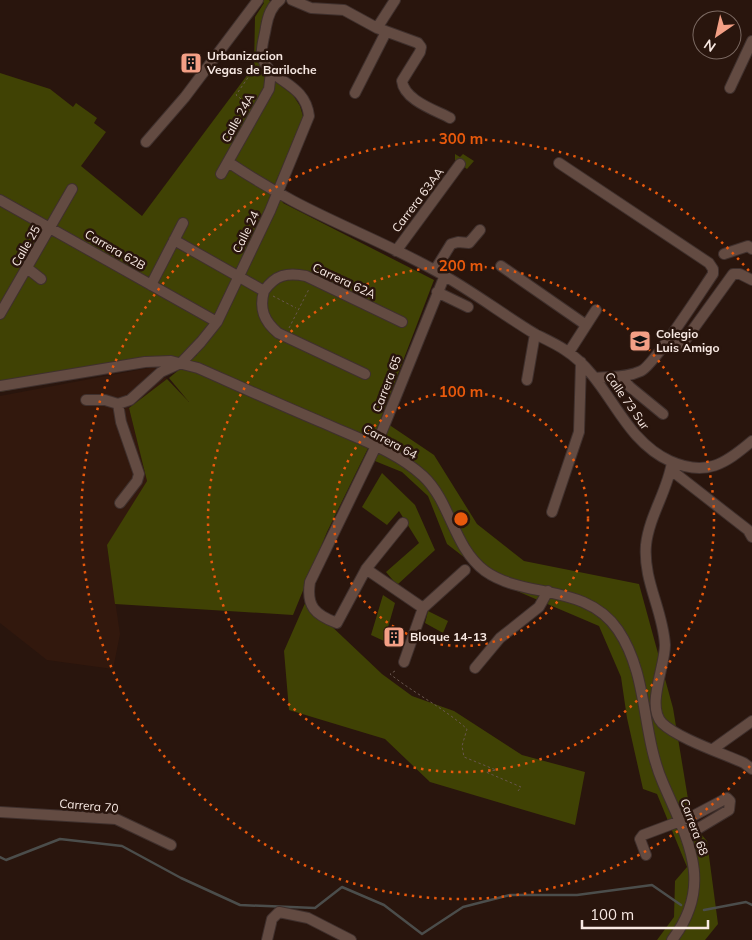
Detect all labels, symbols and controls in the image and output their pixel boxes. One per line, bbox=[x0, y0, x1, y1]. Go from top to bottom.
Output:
north arrow bbox=[692, 10, 742, 60]
text: N bbox=[700, 35, 719, 56]
place label: Urbanizacion Vegas de Bariloche bbox=[206, 48, 317, 77]
building icon: Urbanizacion Vegas de Bariloche bbox=[179, 51, 203, 75]
street label: Calle 24A bbox=[218, 90, 257, 145]
text: 300 m bbox=[439, 129, 483, 148]
street label: Carrera 63AA bbox=[388, 164, 447, 235]
street label: Calle 24 bbox=[229, 208, 262, 255]
street label: Calle 25 bbox=[8, 223, 43, 269]
street label: Carrera 62B bbox=[82, 226, 148, 273]
text: 200 m bbox=[439, 256, 483, 275]
street label: Carrera 62A bbox=[310, 259, 378, 302]
place label: Colegio Luis Amigo bbox=[656, 326, 720, 355]
school or university icon: Colegio Luis Amigo bbox=[628, 329, 652, 353]
street label: Carrera 65 bbox=[369, 353, 404, 414]
street label: Calle 73 Sur bbox=[602, 369, 653, 433]
text: 100 m bbox=[439, 382, 483, 401]
street label: Carrera 64 bbox=[360, 421, 420, 462]
centre of rings bbox=[452, 510, 470, 528]
building icon: Bloque 14-13 bbox=[382, 625, 406, 649]
place label: Bloque 14-13 bbox=[410, 629, 487, 644]
street label: Carrera 70 bbox=[59, 795, 119, 816]
street label: Carrera 68 bbox=[677, 796, 712, 857]
scale bar bbox=[582, 898, 708, 930]
text: 100 m bbox=[590, 905, 634, 924]

